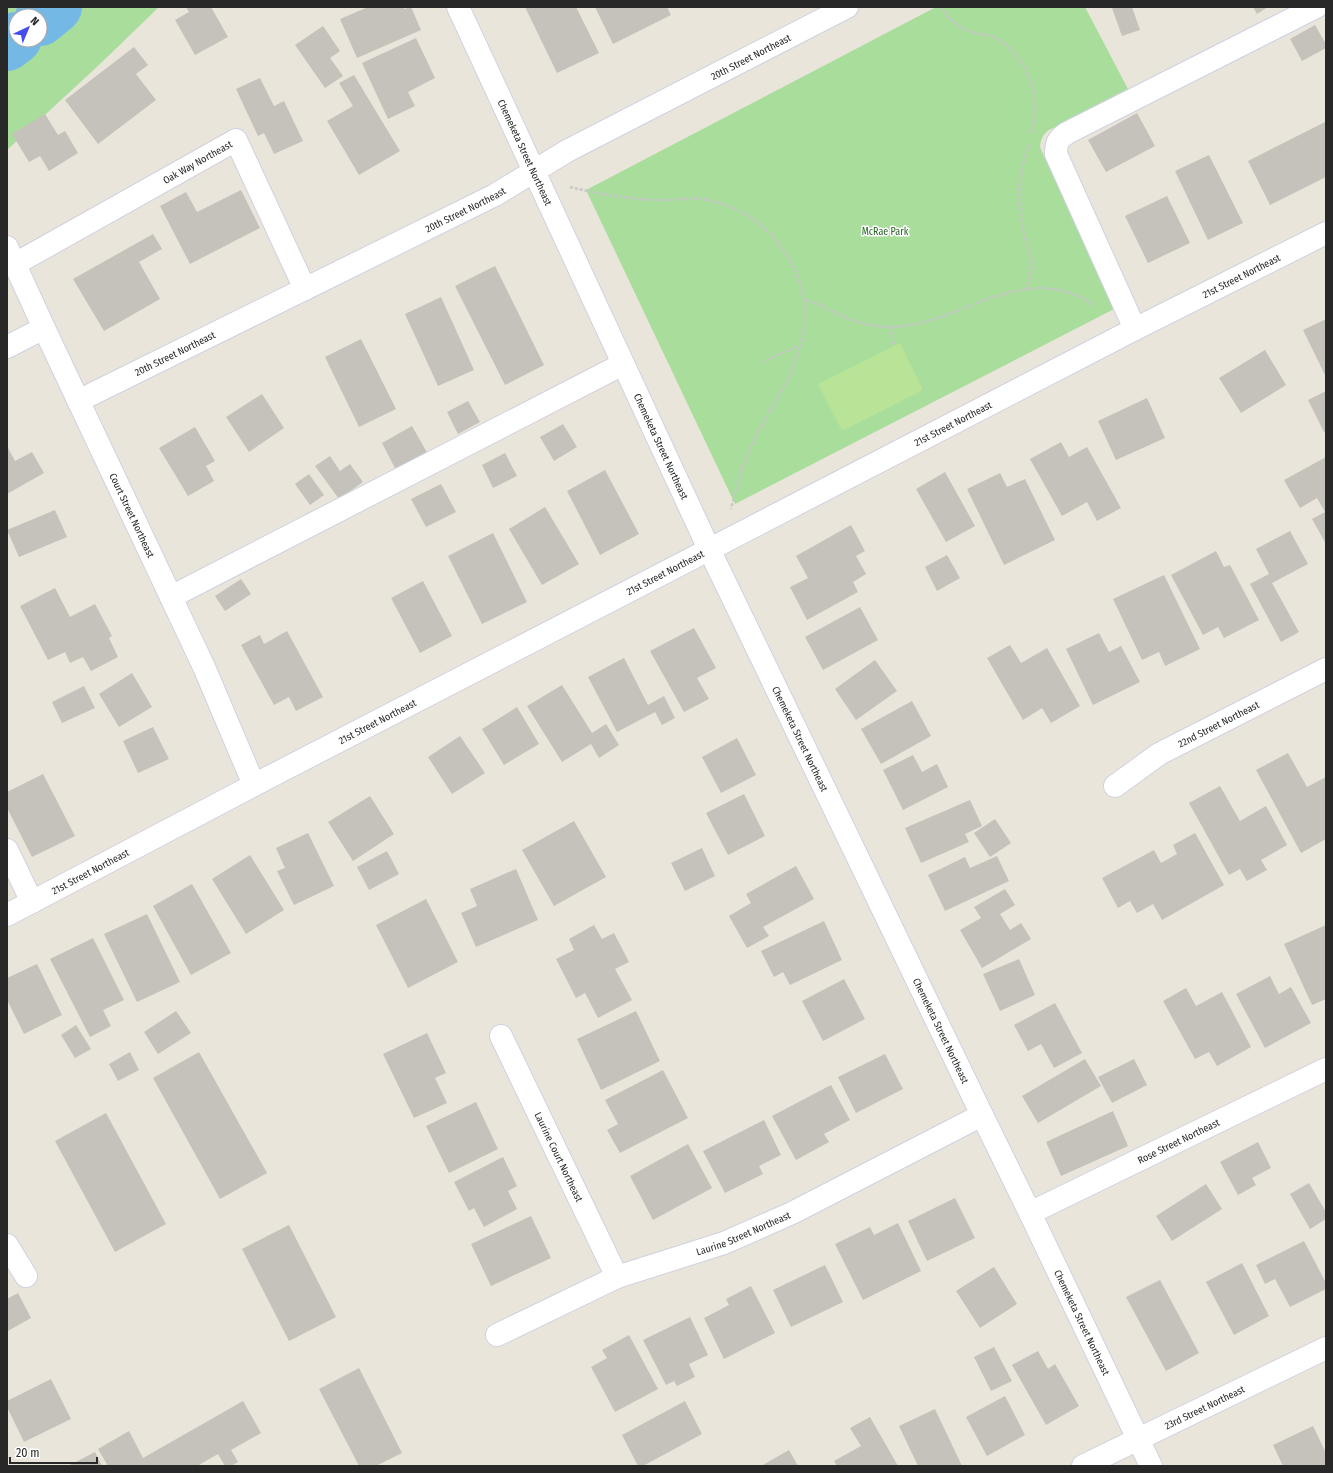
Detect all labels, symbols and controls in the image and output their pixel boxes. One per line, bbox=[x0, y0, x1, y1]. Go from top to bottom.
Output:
north arrow bbox=[8, 8, 48, 48]
text: N bbox=[28, 14, 41, 28]
street label: 20th Street Northeast bbox=[709, 32, 794, 83]
street label: Chemeketa Street Northeast bbox=[495, 98, 554, 208]
street label: Oak Way Northeast bbox=[161, 138, 235, 187]
street label: 20th Street Northeast bbox=[424, 185, 509, 235]
park label: McRae Park bbox=[862, 226, 909, 238]
street label: 21st Street Northeast bbox=[1201, 252, 1283, 301]
street label: 20th Street Northeast bbox=[133, 329, 218, 379]
street label: Chemeketa Street Northeast bbox=[631, 392, 691, 502]
street label: 21st Street Northeast bbox=[912, 399, 995, 449]
street label: Court Street Northeast bbox=[106, 471, 157, 560]
street label: 21st Street Northeast bbox=[625, 548, 707, 598]
street label: Chemeketa Street Northeast bbox=[769, 685, 830, 795]
street label: 21st Street Northeast bbox=[337, 697, 419, 747]
street label: 22nd Street Northeast bbox=[1176, 699, 1262, 750]
street label: 21st Street Northeast bbox=[50, 846, 132, 897]
street label: Chemeketa Street Northeast bbox=[910, 976, 971, 1086]
street label: Laurine Court Northeast bbox=[531, 1110, 585, 1205]
street label: Rose Street Northeast bbox=[1136, 1116, 1222, 1167]
street label: Laurine Street Northeast bbox=[695, 1209, 793, 1258]
street label: Chemeketa Street Northeast bbox=[1051, 1268, 1112, 1378]
street label: 23rd Street Northeast bbox=[1163, 1383, 1248, 1432]
scale bar bbox=[10, 1439, 97, 1465]
text: 20 m bbox=[16, 1446, 40, 1460]

